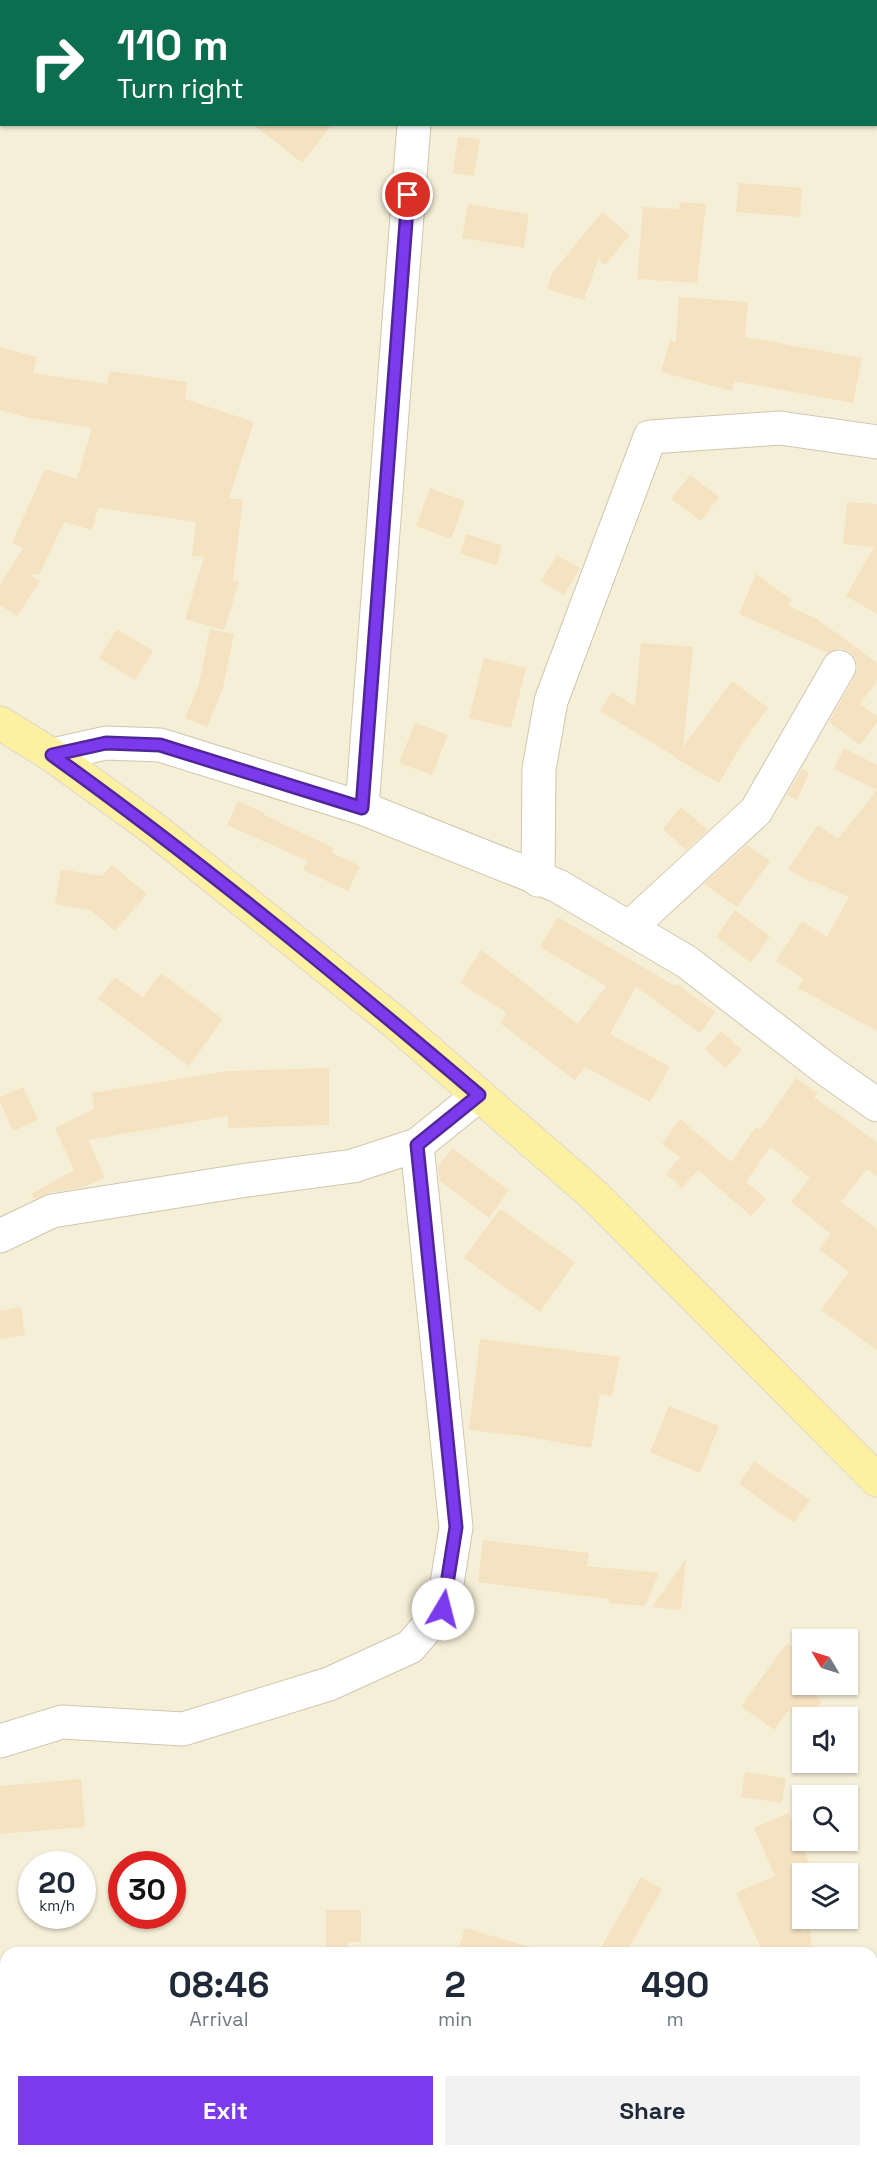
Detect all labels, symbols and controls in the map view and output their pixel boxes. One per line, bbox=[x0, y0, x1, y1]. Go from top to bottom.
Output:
text: 110 m bbox=[117, 19, 229, 72]
icon: right bbox=[18, 24, 96, 102]
text: Turn right bbox=[117, 71, 244, 106]
pin bbox=[382, 169, 433, 220]
icon: arrive bbox=[391, 178, 424, 211]
position arrow bbox=[411, 1577, 475, 1641]
north arrow bbox=[792, 1629, 858, 1695]
map controls bbox=[792, 1629, 858, 1929]
button: sound bbox=[792, 1707, 858, 1773]
button: search bbox=[792, 1785, 858, 1851]
speed limit sign: 30 bbox=[108, 1851, 186, 1929]
text: 20 bbox=[38, 1863, 76, 1902]
button: layers bbox=[792, 1863, 858, 1929]
text: km/h bbox=[39, 1896, 75, 1915]
text: 08:46 bbox=[169, 1962, 269, 2008]
text: 2 bbox=[444, 1962, 466, 2008]
text: 490 bbox=[641, 1962, 709, 2008]
text: Arrival bbox=[189, 2006, 249, 2032]
text: min bbox=[438, 2006, 472, 2032]
text: m bbox=[667, 2006, 684, 2032]
button: Exit bbox=[18, 2076, 433, 2145]
button: Share bbox=[445, 2076, 860, 2145]

